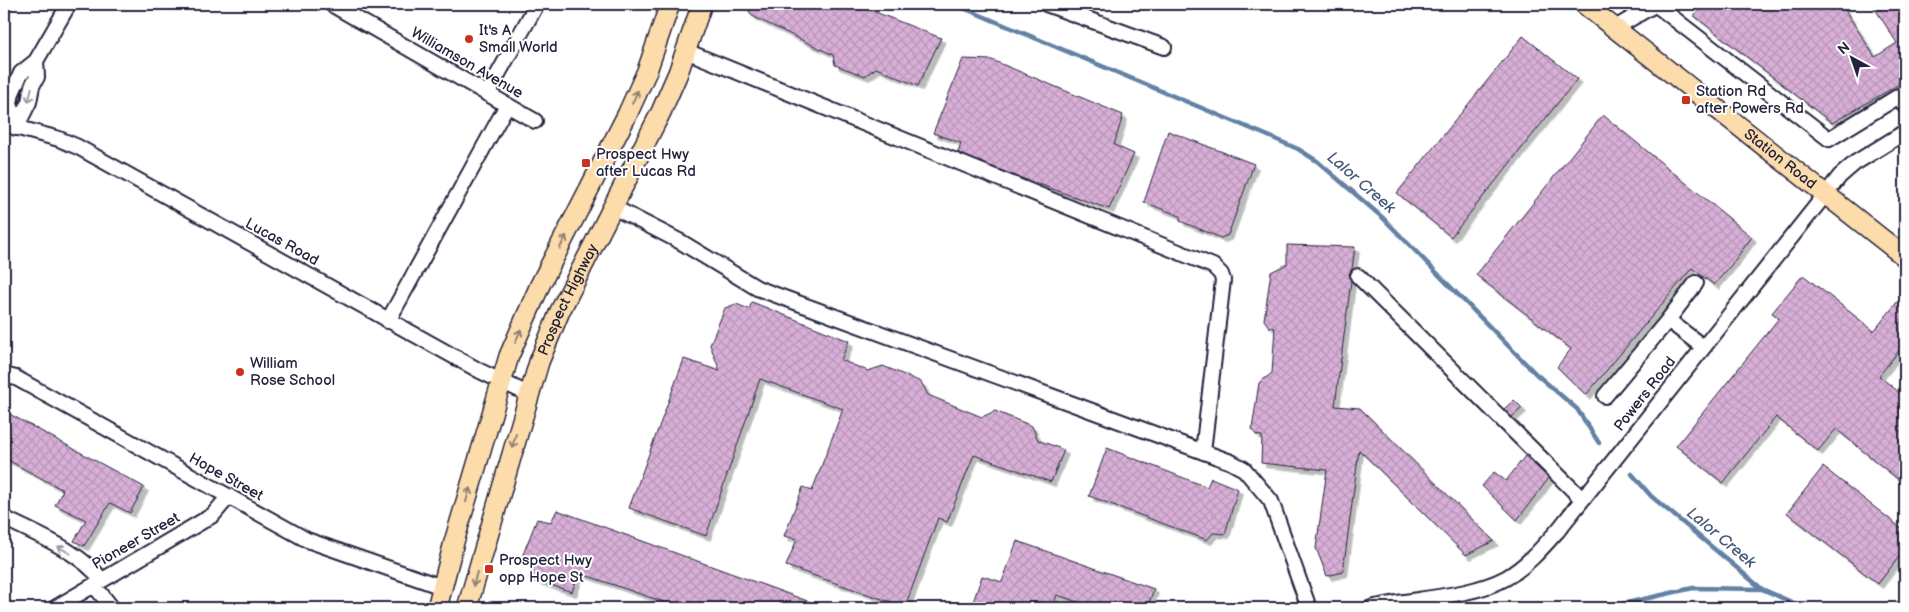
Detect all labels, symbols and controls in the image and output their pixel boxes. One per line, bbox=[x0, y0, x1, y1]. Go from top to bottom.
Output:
place label: It's A Small World bbox=[479, 21, 558, 57]
street label: Williamson Avenue bbox=[408, 23, 527, 103]
north arrow bbox=[1826, 32, 1876, 82]
marker: It's A Small World bbox=[463, 33, 475, 45]
text: N bbox=[1834, 39, 1853, 58]
place label: Station Rd after Powers Rd bbox=[1696, 82, 1804, 118]
one-way arrow bbox=[25, 87, 34, 103]
one-way arrow bbox=[631, 90, 641, 105]
marker: Station Rd after Powers Rd bbox=[1680, 94, 1692, 106]
street label: Station Road bbox=[1740, 124, 1820, 193]
place label: Prospect Hwy after Lucas Rd bbox=[596, 145, 696, 181]
water label: Lalor Creek bbox=[1323, 148, 1400, 219]
marker: Prospect Hwy after Lucas Rd bbox=[580, 157, 592, 169]
street label: Lucas Road bbox=[242, 214, 322, 270]
one-way arrow bbox=[559, 235, 568, 250]
street label: Prospect Highway bbox=[533, 240, 602, 358]
one-way arrow bbox=[513, 329, 523, 344]
street label: Powers Road bbox=[1610, 353, 1680, 435]
place label: William Rose School bbox=[250, 354, 335, 390]
marker: William Rose School bbox=[234, 366, 246, 378]
one-way arrow bbox=[509, 433, 519, 449]
street label: Hope Street bbox=[186, 449, 267, 505]
one-way arrow bbox=[464, 488, 474, 504]
water label: Lalor Creek bbox=[1683, 504, 1760, 573]
street label: Pioneer Street bbox=[89, 508, 184, 574]
one-way arrow bbox=[58, 544, 72, 554]
place label: Prospect Hwy opp Hope St bbox=[499, 551, 592, 587]
marker: Prospect Hwy opp Hope St bbox=[483, 563, 495, 575]
one-way arrow bbox=[469, 571, 479, 587]

